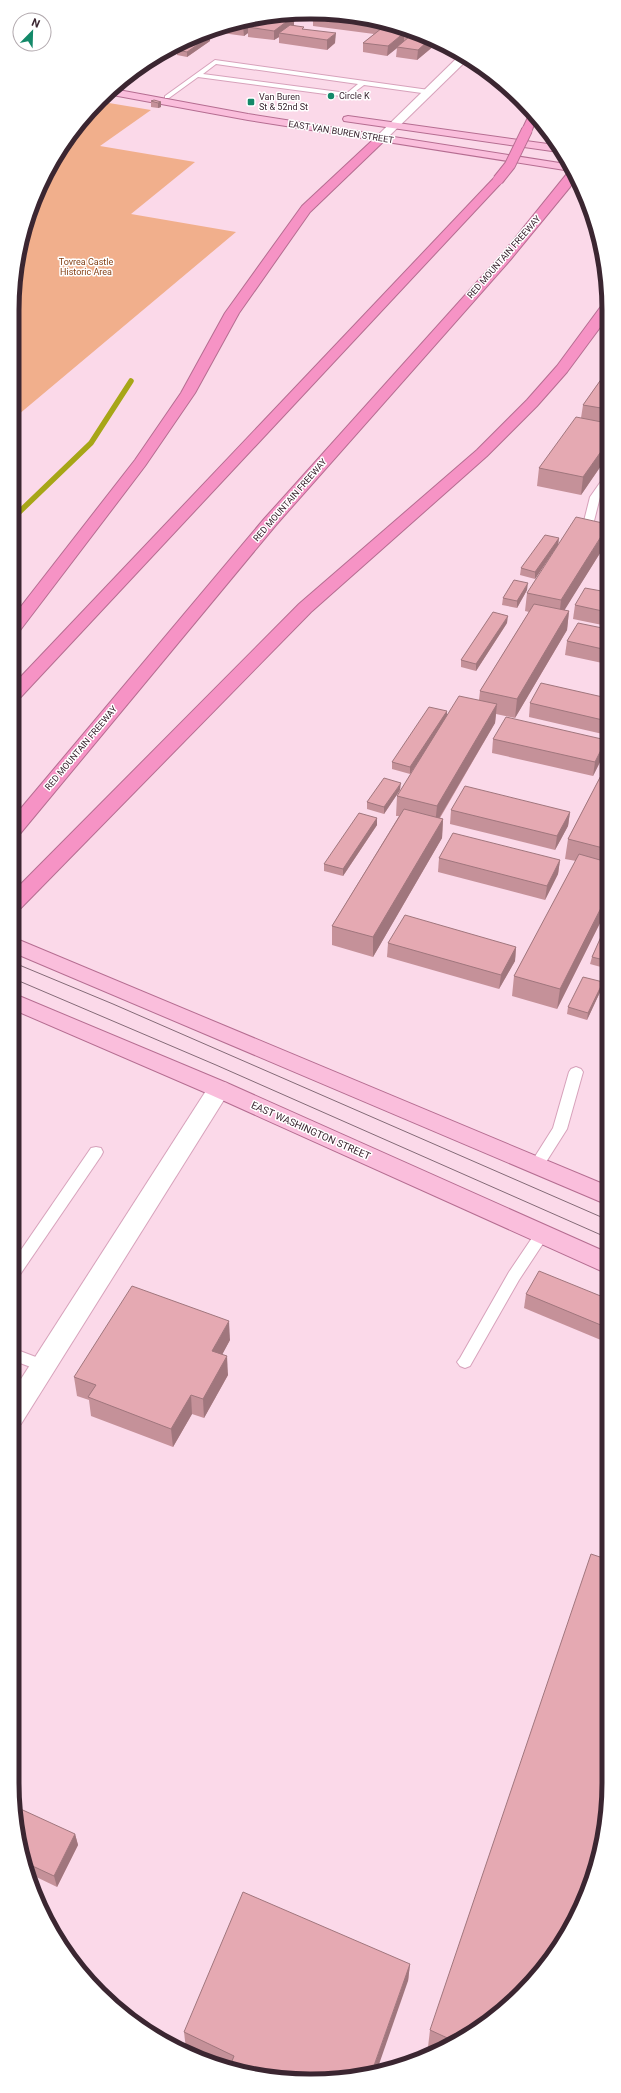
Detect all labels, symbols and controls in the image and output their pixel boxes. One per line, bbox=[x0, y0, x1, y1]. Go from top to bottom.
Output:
north arrow bbox=[12, 12, 52, 52]
text: N bbox=[30, 16, 42, 31]
marker: Circle K bbox=[326, 91, 336, 101]
place label: Circle K bbox=[339, 91, 370, 101]
place label: Van Buren St & 52nd St bbox=[259, 92, 308, 112]
marker: Van Buren St & 52nd St bbox=[246, 97, 256, 107]
street label: EAST VAN BUREN STREET bbox=[288, 119, 395, 145]
street label: RED MOUNTAIN FREEWAY bbox=[465, 213, 543, 300]
park label: Tovrea Castle Historic Area bbox=[59, 257, 113, 277]
street label: RED MOUNTAIN FREEWAY bbox=[251, 456, 329, 543]
street label: RED MOUNTAIN FREEWAY bbox=[43, 704, 119, 792]
street label: EAST WASHINGTON STREET bbox=[250, 1099, 372, 1162]

